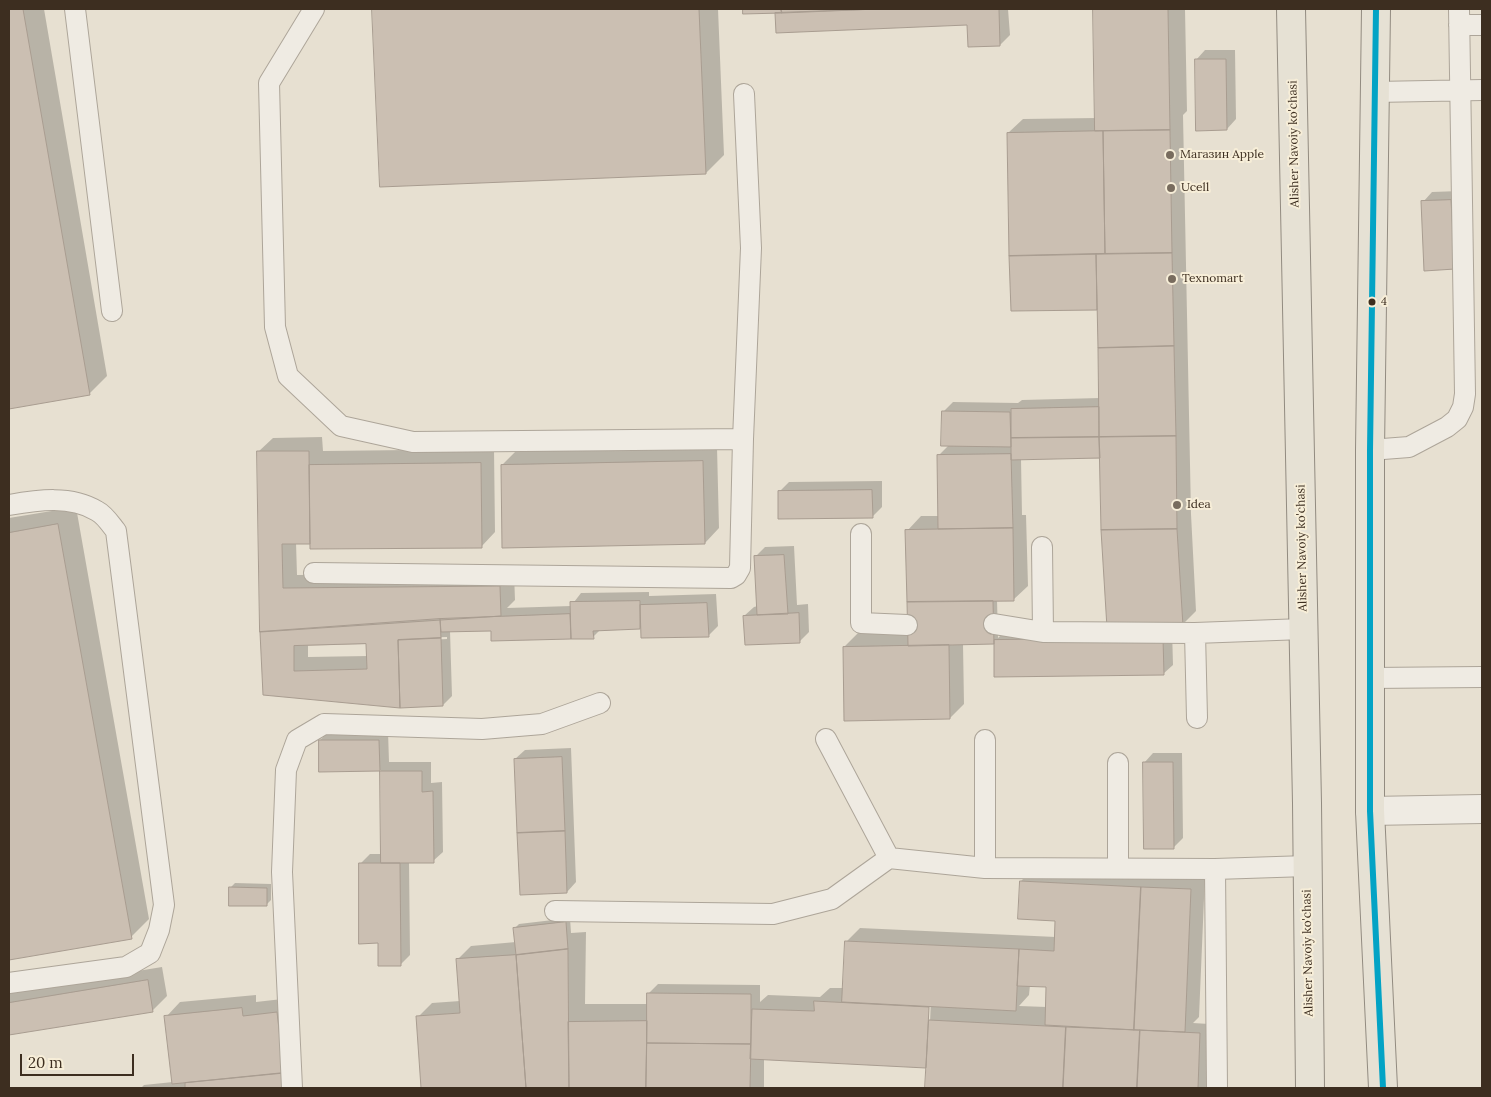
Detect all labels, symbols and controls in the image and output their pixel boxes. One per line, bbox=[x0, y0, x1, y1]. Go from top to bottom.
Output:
street label: Alisher Navoiy ko'chasi bbox=[1286, 80, 1302, 208]
place label: Магазин Apple bbox=[1180, 148, 1264, 162]
marker: Магазин Apple bbox=[1164, 149, 1176, 161]
place label: Ucell bbox=[1181, 181, 1209, 195]
marker: Ucell bbox=[1165, 182, 1177, 194]
place label: Texnomart bbox=[1182, 272, 1243, 286]
marker: Texnomart bbox=[1166, 273, 1178, 285]
place label: 4 bbox=[1381, 295, 1387, 309]
marker: 4 bbox=[1367, 297, 1377, 307]
street label: Alisher Navoiy ko'chasi bbox=[1294, 484, 1310, 612]
place label: Idea bbox=[1187, 498, 1211, 512]
marker: Idea bbox=[1171, 499, 1183, 511]
street label: Alisher Navoiy ko'chasi bbox=[1300, 889, 1316, 1017]
scale bar bbox=[22, 1044, 136, 1076]
text: 20 m bbox=[28, 1053, 63, 1072]

